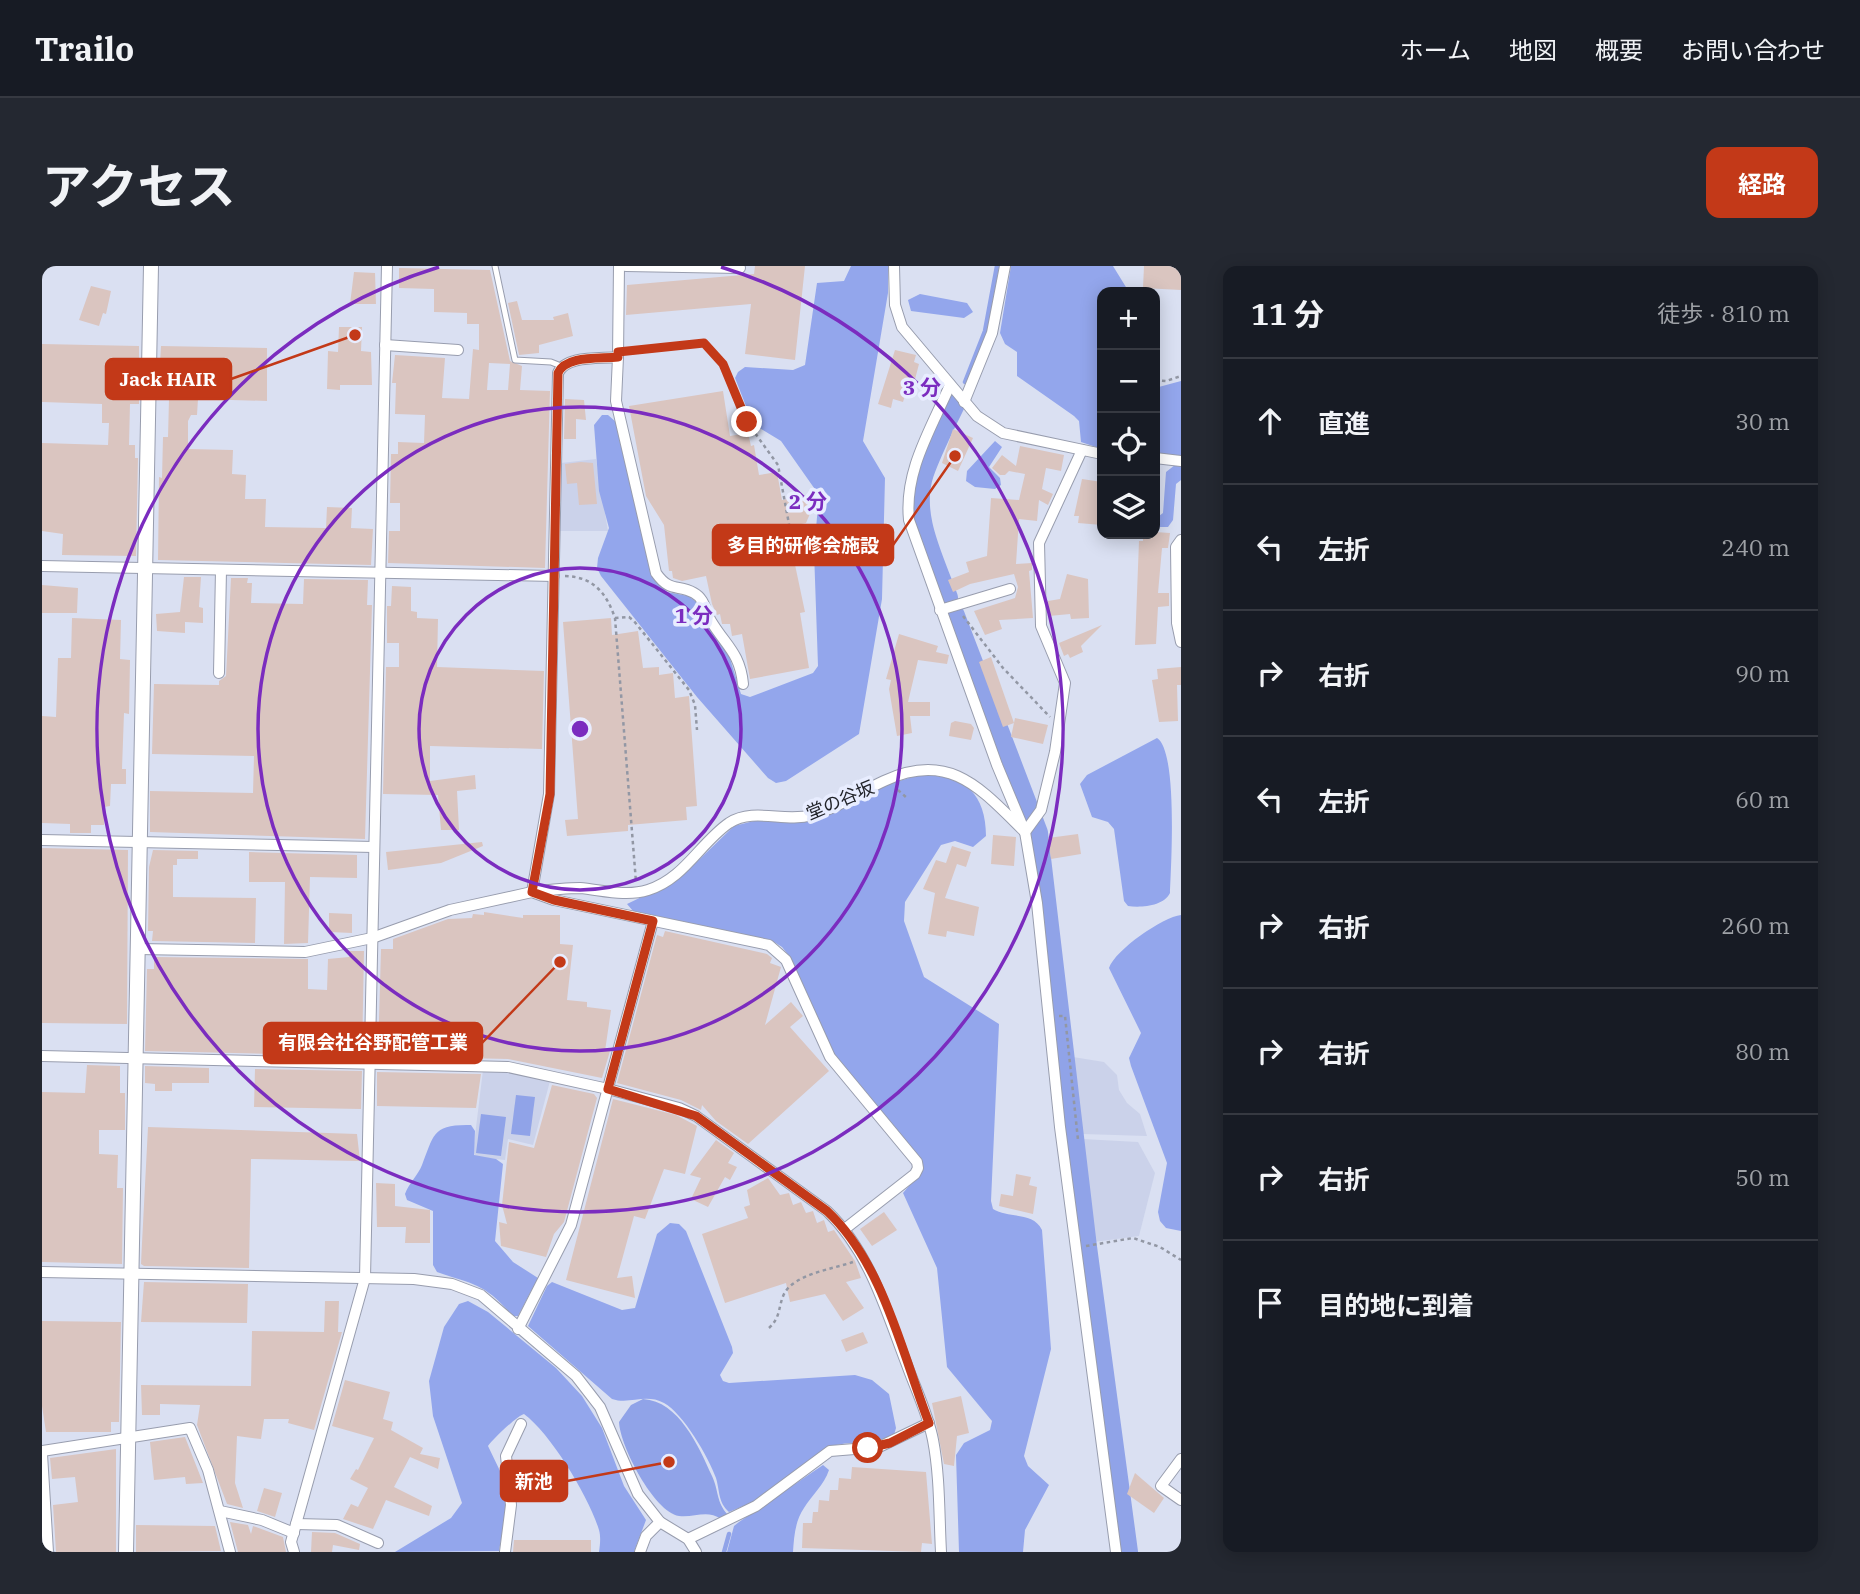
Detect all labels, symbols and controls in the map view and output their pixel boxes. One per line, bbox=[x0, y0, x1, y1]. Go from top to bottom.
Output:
text: Trailo bbox=[35, 27, 134, 70]
text: ホーム bbox=[1400, 34, 1471, 66]
text: 地図 bbox=[1509, 34, 1557, 66]
text: 概要 bbox=[1595, 34, 1643, 66]
text: お問い合わせ bbox=[1681, 34, 1825, 66]
button: 経路 bbox=[1706, 147, 1818, 218]
text: アクセス bbox=[42, 154, 236, 217]
map controls bbox=[1097, 287, 1160, 539]
button: + bbox=[1097, 287, 1160, 350]
text: 11 分 bbox=[1251, 294, 1324, 333]
text: 徒歩 · 810 m bbox=[1657, 298, 1790, 328]
button: − bbox=[1097, 350, 1160, 413]
callout: Jack HAIR bbox=[106, 359, 231, 399]
text: Jack HAIR bbox=[120, 367, 216, 391]
text: 3 分 bbox=[903, 373, 941, 401]
icon: ahead bbox=[1251, 402, 1289, 440]
route end bbox=[731, 406, 762, 437]
text: 直進 bbox=[1318, 406, 1370, 440]
text: 30 m bbox=[1735, 406, 1790, 436]
button: locate bbox=[1097, 413, 1160, 476]
button: layers bbox=[1097, 476, 1160, 539]
text: 2 分 bbox=[789, 487, 827, 515]
callout: 多目的研修会施設 bbox=[713, 525, 893, 565]
icon: left bbox=[1251, 528, 1289, 566]
text: 左折 bbox=[1318, 532, 1370, 566]
text: 240 m bbox=[1721, 532, 1790, 562]
text: 多目的研修会施設 bbox=[727, 533, 879, 557]
text: 1 分 bbox=[675, 601, 713, 629]
icon: right bbox=[1251, 654, 1289, 692]
text: 右折 bbox=[1318, 658, 1370, 692]
text: 90 m bbox=[1735, 658, 1790, 688]
centre of rings bbox=[568, 717, 592, 741]
street label: 堂の谷坂 bbox=[802, 775, 878, 825]
icon: left bbox=[1251, 780, 1289, 818]
text: 左折 bbox=[1318, 784, 1370, 818]
text: 60 m bbox=[1735, 784, 1790, 814]
icon: right bbox=[1251, 906, 1289, 944]
text: 右折 bbox=[1318, 910, 1370, 944]
text: 260 m bbox=[1721, 910, 1790, 940]
callout: 有限会社谷野配管工業 bbox=[264, 1023, 482, 1063]
text: 有限会社谷野配管工業 bbox=[278, 1030, 468, 1054]
icon: right bbox=[1251, 1032, 1289, 1070]
text: 右折 bbox=[1318, 1036, 1370, 1070]
text: 80 m bbox=[1735, 1036, 1790, 1066]
icon: right bbox=[1251, 1158, 1289, 1196]
text: 右折 bbox=[1318, 1162, 1370, 1196]
text: 50 m bbox=[1735, 1162, 1790, 1192]
icon: arrive bbox=[1251, 1284, 1289, 1322]
text: 目的地に到着 bbox=[1318, 1288, 1474, 1322]
route start bbox=[852, 1432, 883, 1463]
callout: 新池 bbox=[501, 1461, 567, 1501]
text: 新池 bbox=[515, 1469, 553, 1493]

